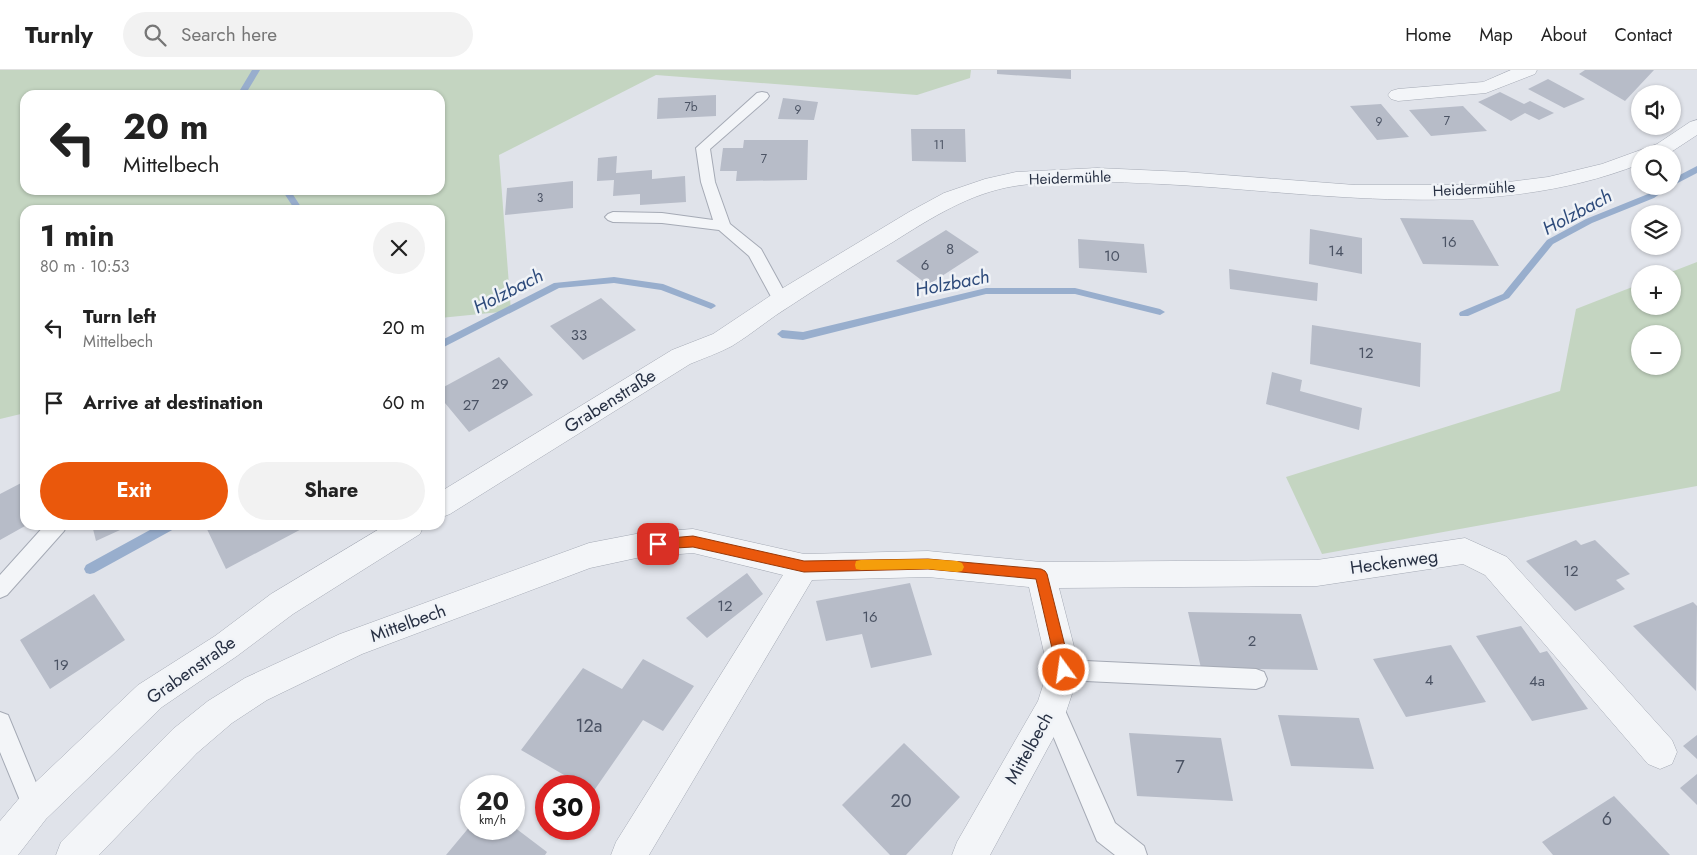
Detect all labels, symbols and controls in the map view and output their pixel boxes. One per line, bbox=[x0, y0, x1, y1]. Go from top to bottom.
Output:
search box bbox=[123, 12, 473, 57]
text: Turnly bbox=[25, 17, 93, 52]
icon: search bbox=[141, 21, 169, 49]
text: Search here bbox=[181, 21, 277, 48]
text: Home bbox=[1405, 22, 1451, 48]
text: Map bbox=[1479, 22, 1513, 48]
text: About bbox=[1541, 22, 1586, 48]
text: Contact bbox=[1614, 22, 1672, 48]
map controls bbox=[1631, 85, 1681, 375]
button: sound bbox=[1631, 85, 1681, 135]
house number: 7b bbox=[684, 98, 698, 116]
house number: 9 bbox=[795, 101, 802, 119]
text: 20 m bbox=[123, 102, 208, 152]
icon: left bbox=[40, 110, 105, 175]
house number: 7 bbox=[1444, 112, 1451, 130]
house number: 9 bbox=[1376, 113, 1383, 131]
house number: 11 bbox=[934, 136, 944, 154]
button: search bbox=[1631, 145, 1681, 195]
text: Mittelbech bbox=[123, 148, 219, 180]
house number: 7 bbox=[761, 150, 768, 168]
street label: Heidermühle bbox=[1028, 166, 1112, 190]
street label: Heidermühle bbox=[1432, 176, 1516, 202]
water label: Holzbach bbox=[1537, 182, 1617, 242]
house number: 3 bbox=[537, 189, 544, 207]
button: layers bbox=[1631, 205, 1681, 255]
text: 1 min bbox=[40, 214, 114, 257]
button: close bbox=[373, 222, 425, 274]
house number: 16 bbox=[1441, 231, 1457, 253]
house number: 8 bbox=[946, 238, 954, 260]
house number: 14 bbox=[1328, 240, 1344, 262]
house number: 10 bbox=[1104, 245, 1120, 267]
house number: 6 bbox=[921, 254, 929, 276]
text: 80 m · 10:53 bbox=[40, 255, 129, 278]
water label: Holzbach bbox=[468, 262, 548, 320]
water label: Holzbach bbox=[912, 263, 992, 303]
button: + bbox=[1631, 265, 1681, 315]
text: Turn left bbox=[83, 303, 156, 330]
icon: left bbox=[40, 314, 68, 342]
text: 20 m bbox=[382, 314, 425, 341]
house number: 33 bbox=[571, 324, 587, 346]
button: − bbox=[1631, 325, 1681, 375]
text: Mittelbech bbox=[83, 330, 153, 353]
house number: 12 bbox=[1358, 342, 1374, 364]
street label: Grabenstraße bbox=[559, 363, 661, 439]
house number: 29 bbox=[491, 373, 509, 395]
icon: arrive bbox=[40, 389, 68, 417]
text: Arrive at destination bbox=[83, 389, 263, 416]
text: 60 m bbox=[382, 389, 425, 416]
house number: 27 bbox=[463, 394, 479, 416]
button: Exit bbox=[40, 462, 228, 520]
button: Share bbox=[238, 462, 425, 520]
pin bbox=[637, 523, 679, 565]
icon: arrive bbox=[644, 530, 672, 558]
street label: Heckenweg bbox=[1348, 543, 1440, 581]
house number: 12 bbox=[1563, 560, 1579, 582]
house number: 12 bbox=[717, 595, 733, 617]
street label: Mittelbech bbox=[366, 597, 450, 649]
house number: 16 bbox=[862, 606, 878, 628]
street label: Grabenstraße bbox=[141, 630, 241, 710]
house number: 2 bbox=[1248, 630, 1256, 652]
position arrow bbox=[1037, 643, 1089, 695]
house number: 19 bbox=[53, 654, 69, 676]
house number: 4 bbox=[1425, 669, 1434, 691]
house number: 4a bbox=[1529, 670, 1545, 692]
street label: Mittelbech bbox=[999, 707, 1059, 789]
house number: 12a bbox=[576, 713, 603, 739]
house number: 7 bbox=[1175, 754, 1185, 780]
speed limit sign: 30 bbox=[535, 775, 600, 840]
text: 20 bbox=[476, 783, 509, 819]
house number: 20 bbox=[890, 788, 912, 814]
house number: 6 bbox=[1602, 806, 1612, 832]
text: km/h bbox=[479, 811, 506, 829]

